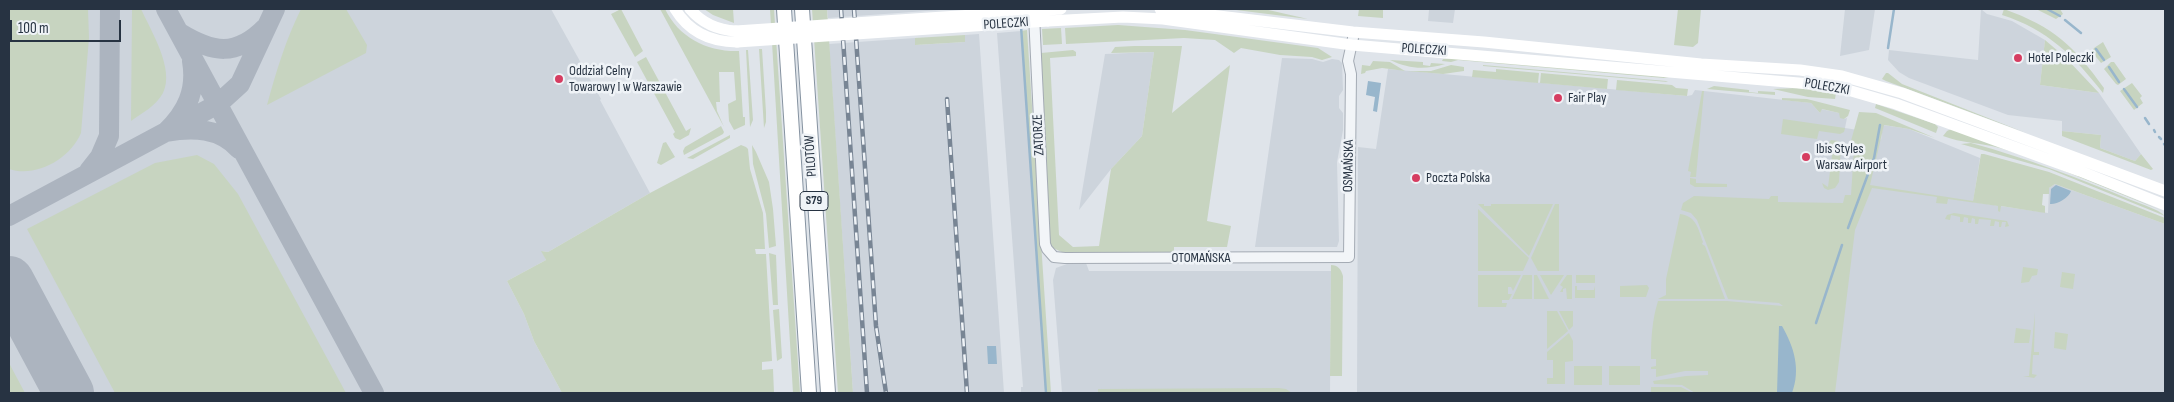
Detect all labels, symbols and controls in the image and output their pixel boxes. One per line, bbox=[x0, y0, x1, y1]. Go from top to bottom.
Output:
scale bar bbox=[12, 10, 124, 42]
street label: POLECZKI bbox=[983, 14, 1029, 34]
text: 100 m bbox=[18, 19, 49, 38]
street label: POLECZKI bbox=[1401, 40, 1447, 60]
place label: Hotel Poleczki bbox=[2028, 50, 2094, 66]
marker: Hotel Poleczki bbox=[2012, 52, 2024, 64]
place label: Oddział Celny Towarowy I w Warszawie bbox=[569, 63, 682, 95]
marker: Oddział Celny Towarowy I w Warszawie bbox=[553, 73, 565, 85]
street label: POLECZKI bbox=[1803, 75, 1851, 99]
place label: Fair Play bbox=[1568, 90, 1606, 106]
marker: Fair Play bbox=[1552, 92, 1564, 104]
street label: ZATORZE bbox=[1030, 114, 1048, 156]
street label: PILOTÓW bbox=[801, 135, 821, 177]
street label: OSMAŃSKA bbox=[1340, 140, 1358, 192]
place label: Ibis Styles Warsaw Airport bbox=[1816, 141, 1887, 174]
marker: Ibis Styles Warsaw Airport bbox=[1800, 151, 1812, 163]
place label: Poczta Polska bbox=[1426, 170, 1490, 186]
marker: Poczta Polska bbox=[1410, 172, 1422, 184]
road number: S79 bbox=[800, 192, 828, 210]
street label: OTOMAŃSKA bbox=[1172, 250, 1230, 266]

